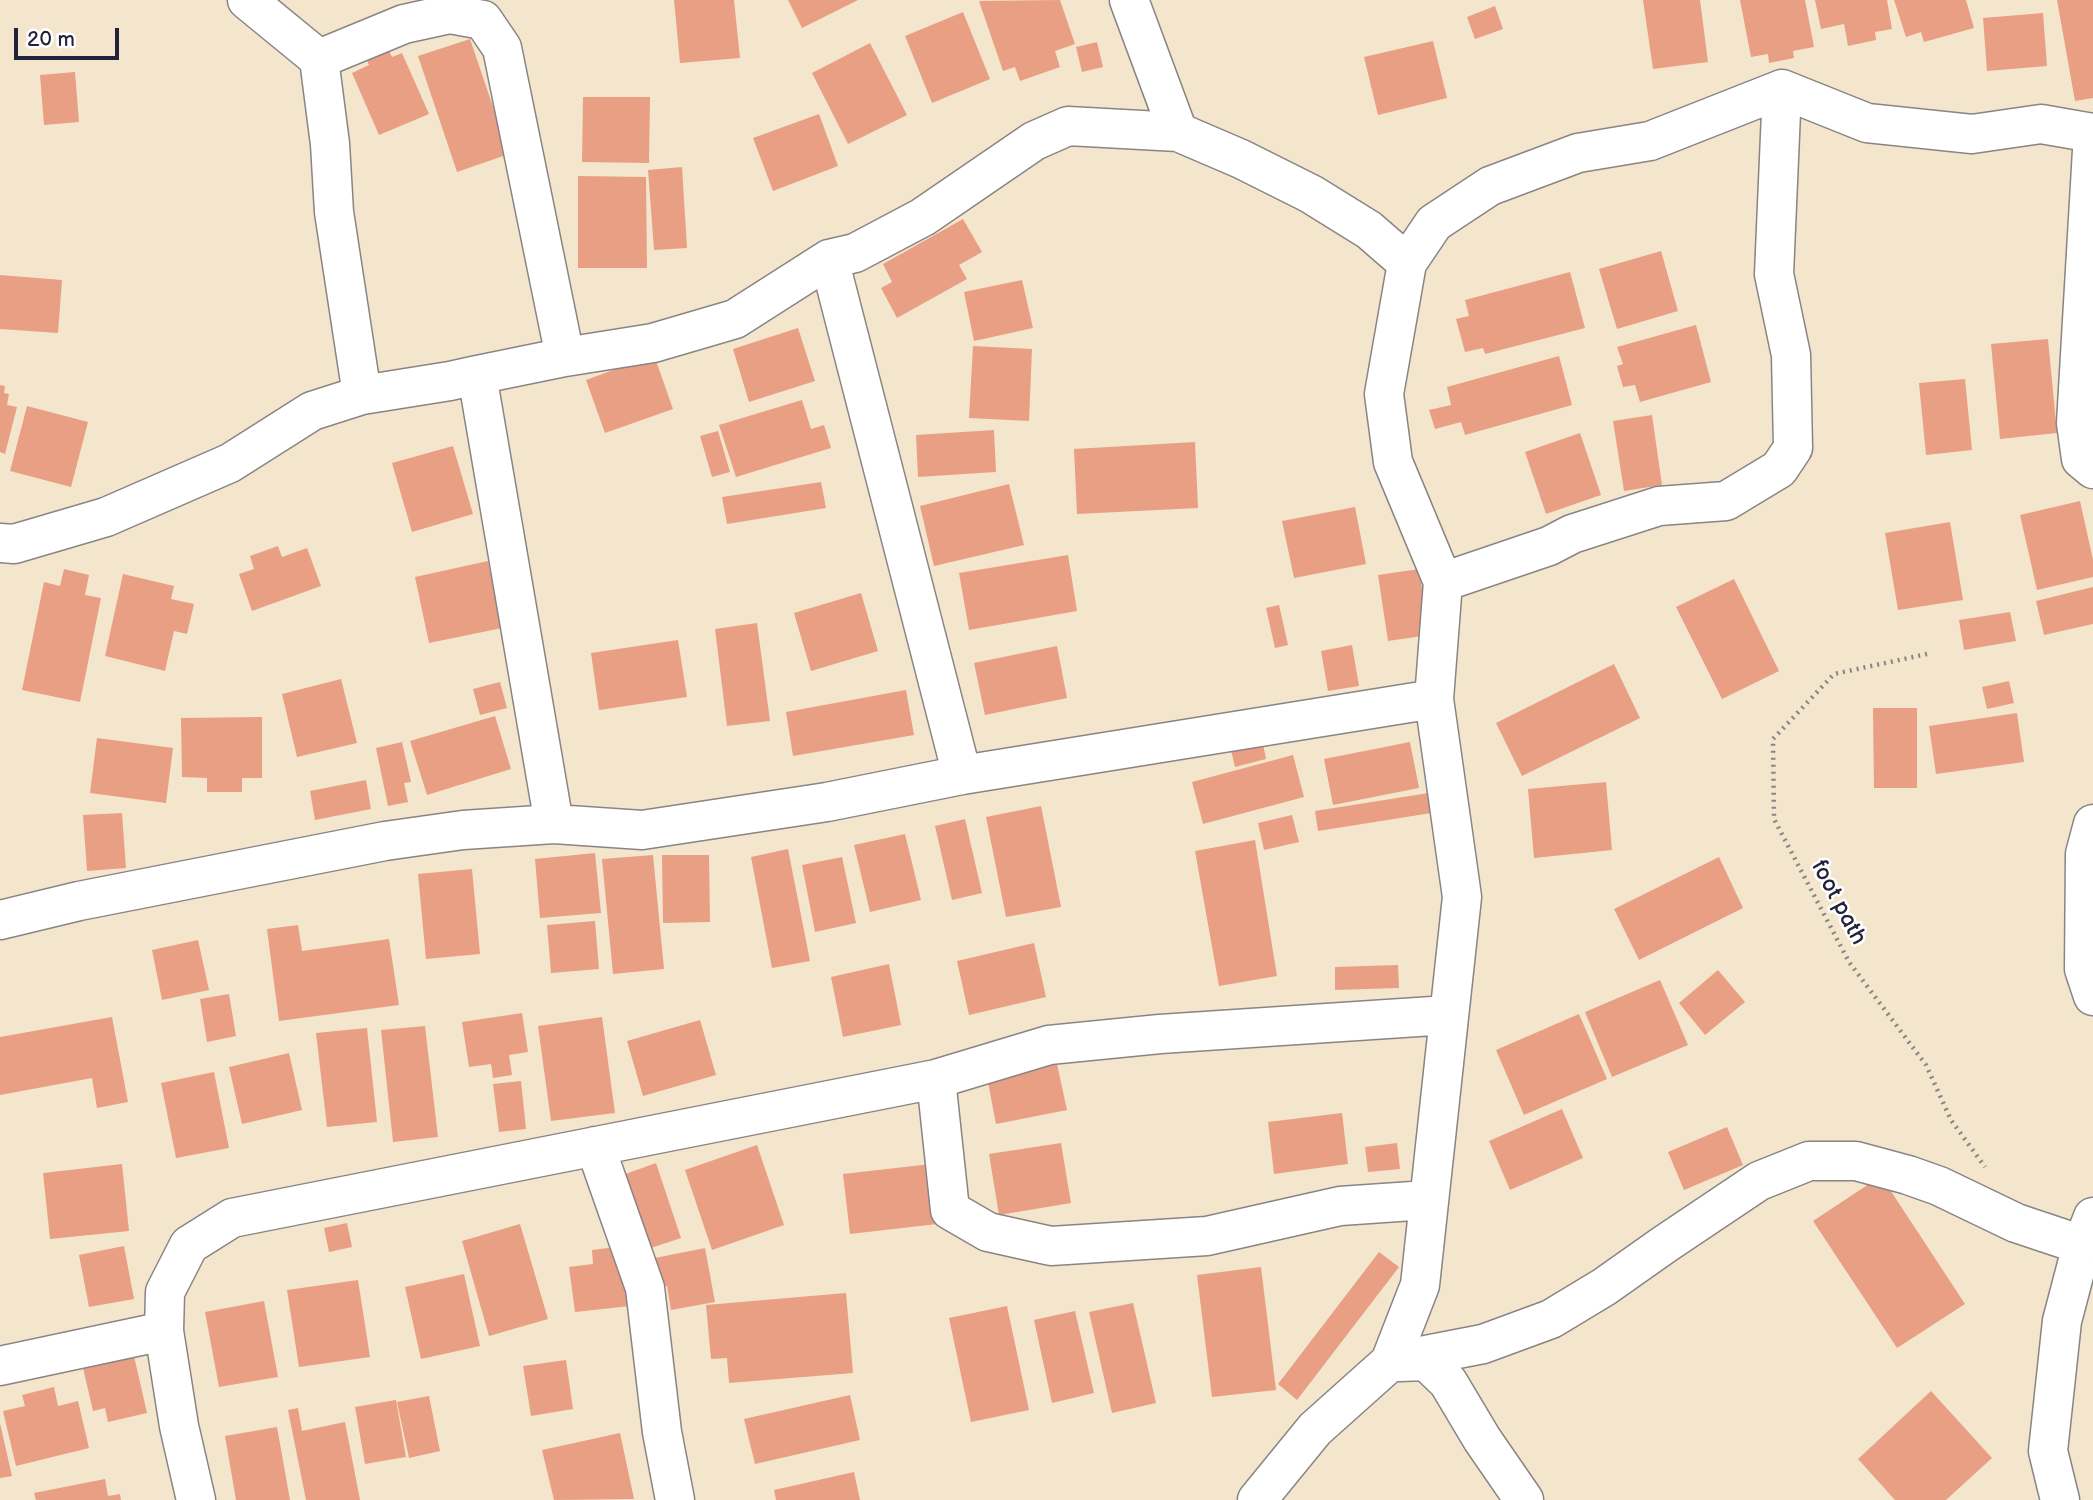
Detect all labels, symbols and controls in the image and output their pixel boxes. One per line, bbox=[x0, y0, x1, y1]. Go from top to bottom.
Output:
scale bar bbox=[18, 14, 122, 58]
text: 20 m bbox=[27, 27, 75, 52]
street label: foot path bbox=[1804, 856, 1872, 950]

